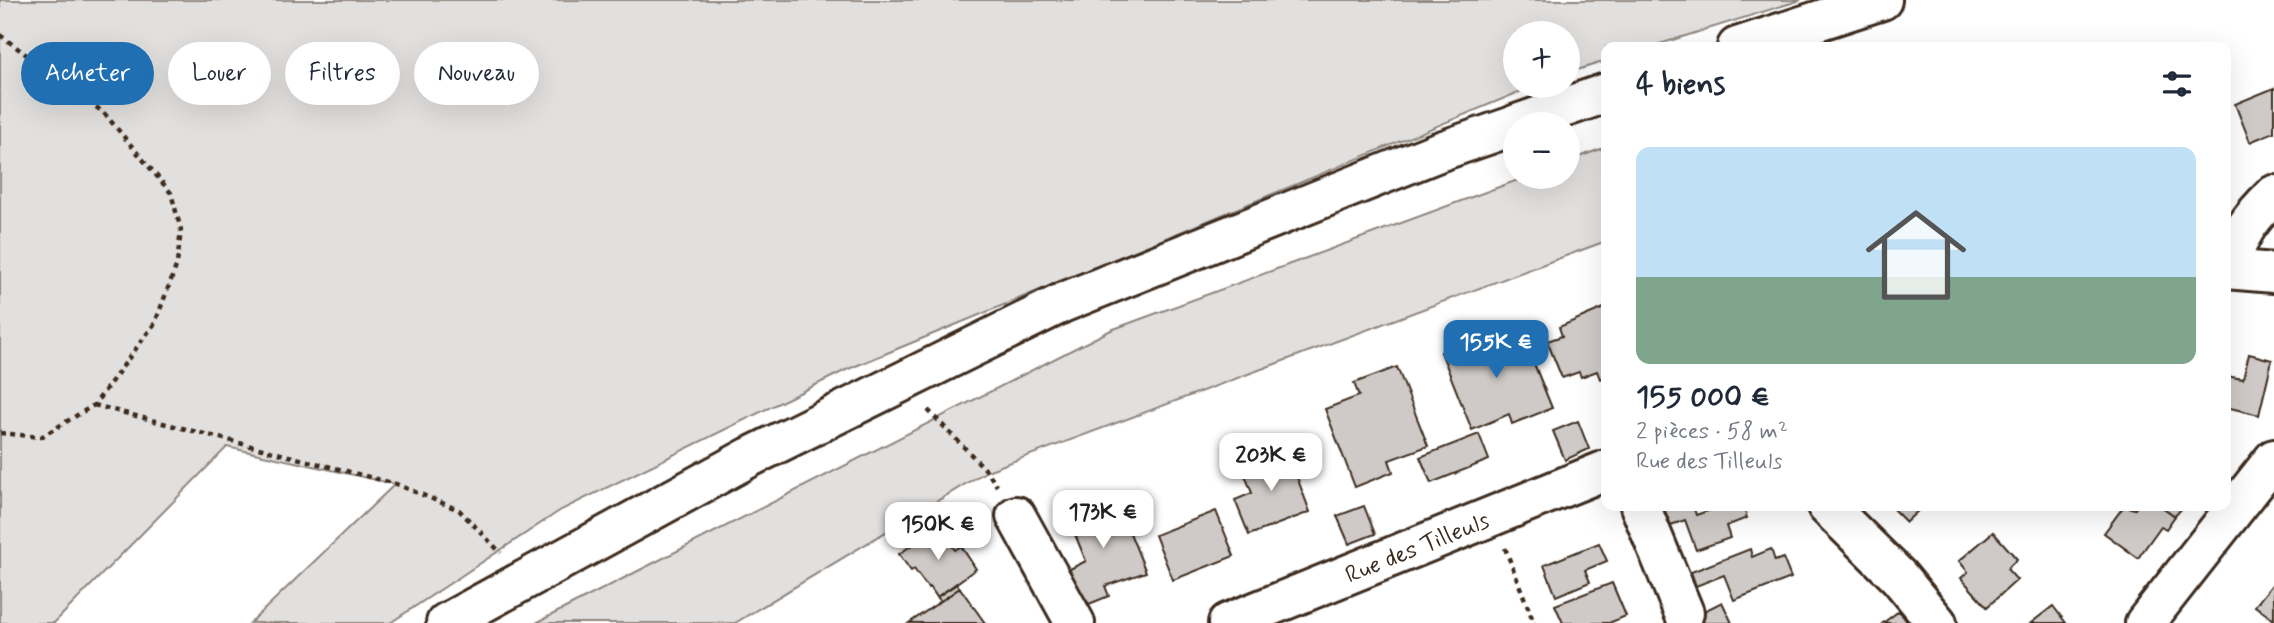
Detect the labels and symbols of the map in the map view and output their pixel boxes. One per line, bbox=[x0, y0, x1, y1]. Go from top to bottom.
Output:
pin: 155K € bbox=[1439, 320, 1553, 380]
pin: 203K € bbox=[1214, 434, 1328, 493]
pin: 173K € bbox=[1046, 490, 1160, 550]
pin: 150K € bbox=[881, 503, 995, 562]
street label: Rue des Tilleuls bbox=[1341, 505, 1495, 591]

